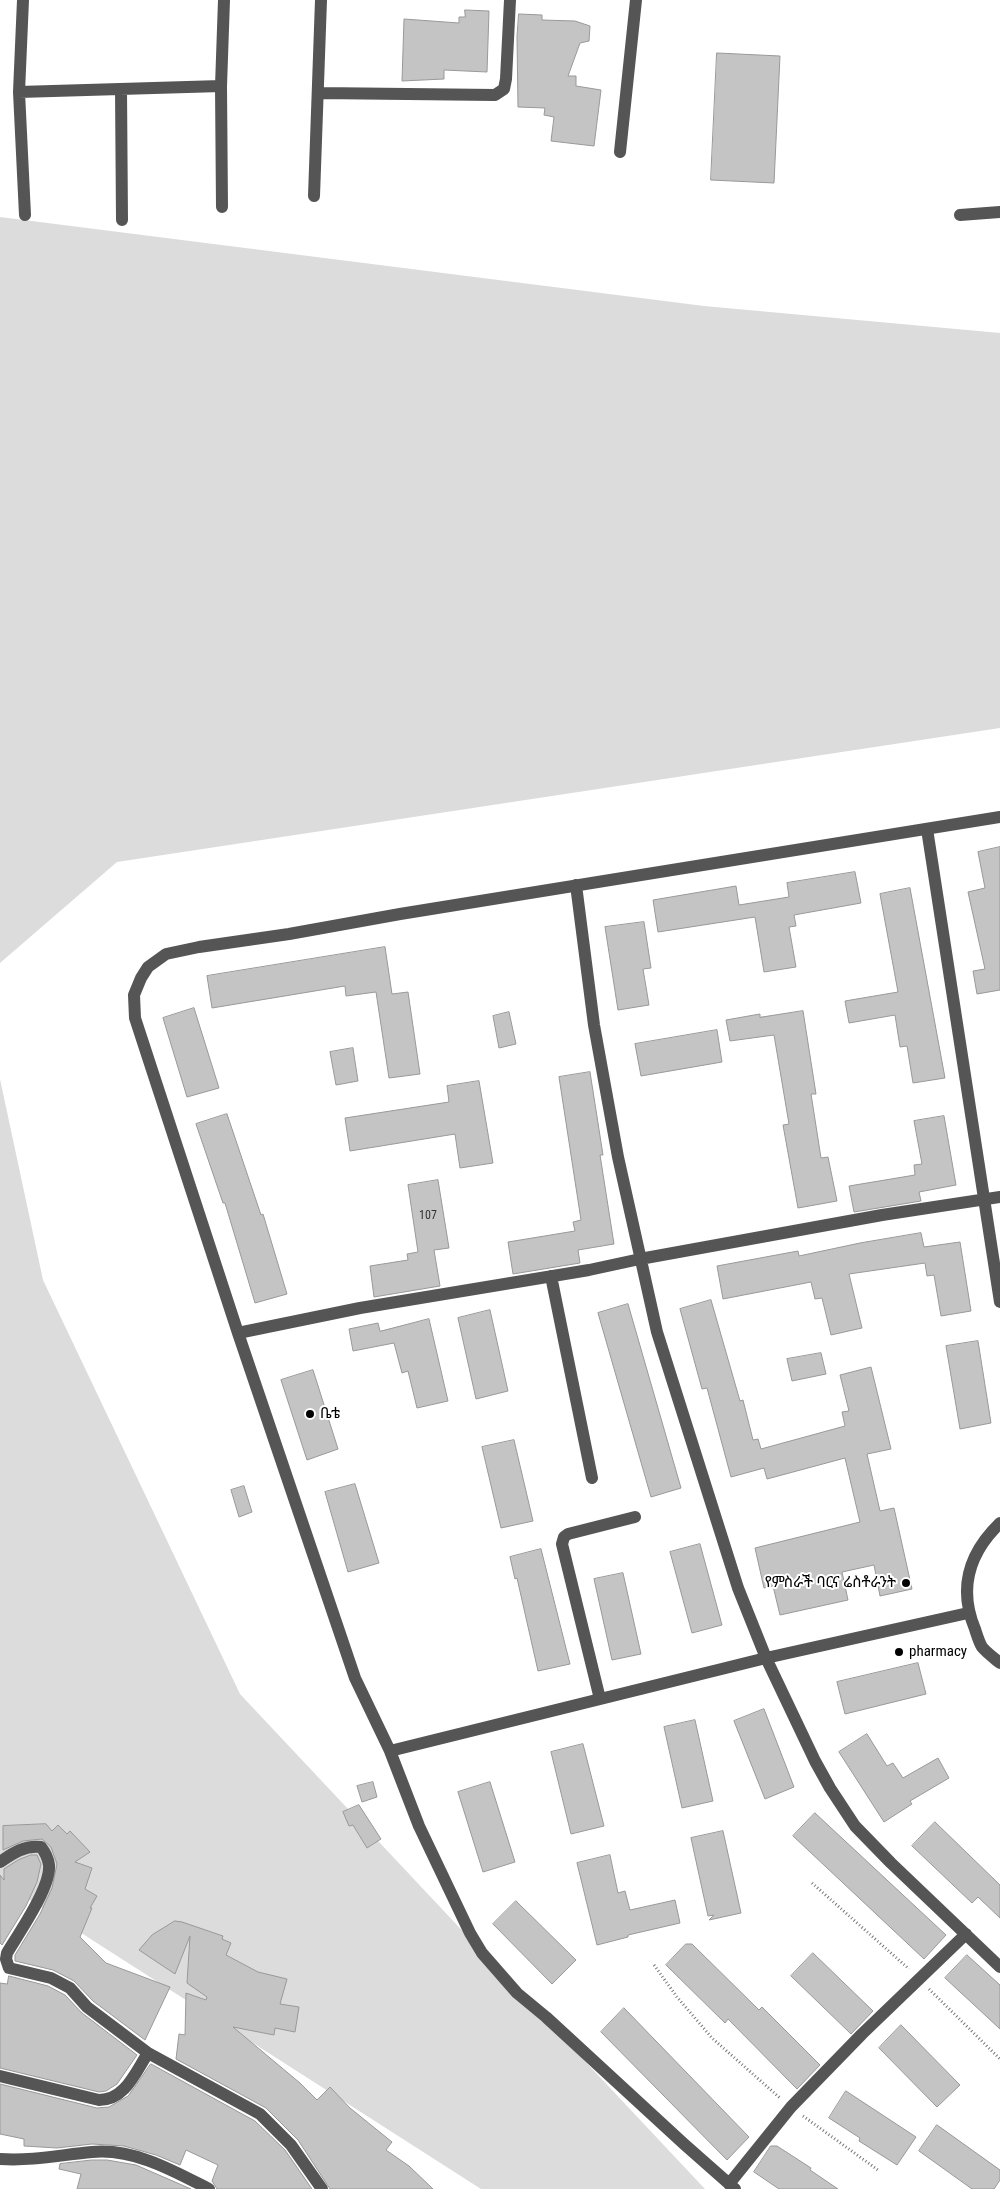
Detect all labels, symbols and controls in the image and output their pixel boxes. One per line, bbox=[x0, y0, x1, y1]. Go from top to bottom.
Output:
house number: 107 bbox=[419, 1209, 437, 1223]
place label: ቤቴ bbox=[320, 1405, 340, 1423]
marker: ቤቴ bbox=[304, 1408, 316, 1420]
place label: የምስራች ባርና ሬስቶራንት bbox=[765, 1574, 896, 1592]
marker: የምስራች ባርና ሬስቶራንት bbox=[900, 1577, 912, 1589]
place label: pharmacy bbox=[909, 1643, 967, 1661]
marker: pharmacy bbox=[893, 1646, 905, 1658]

